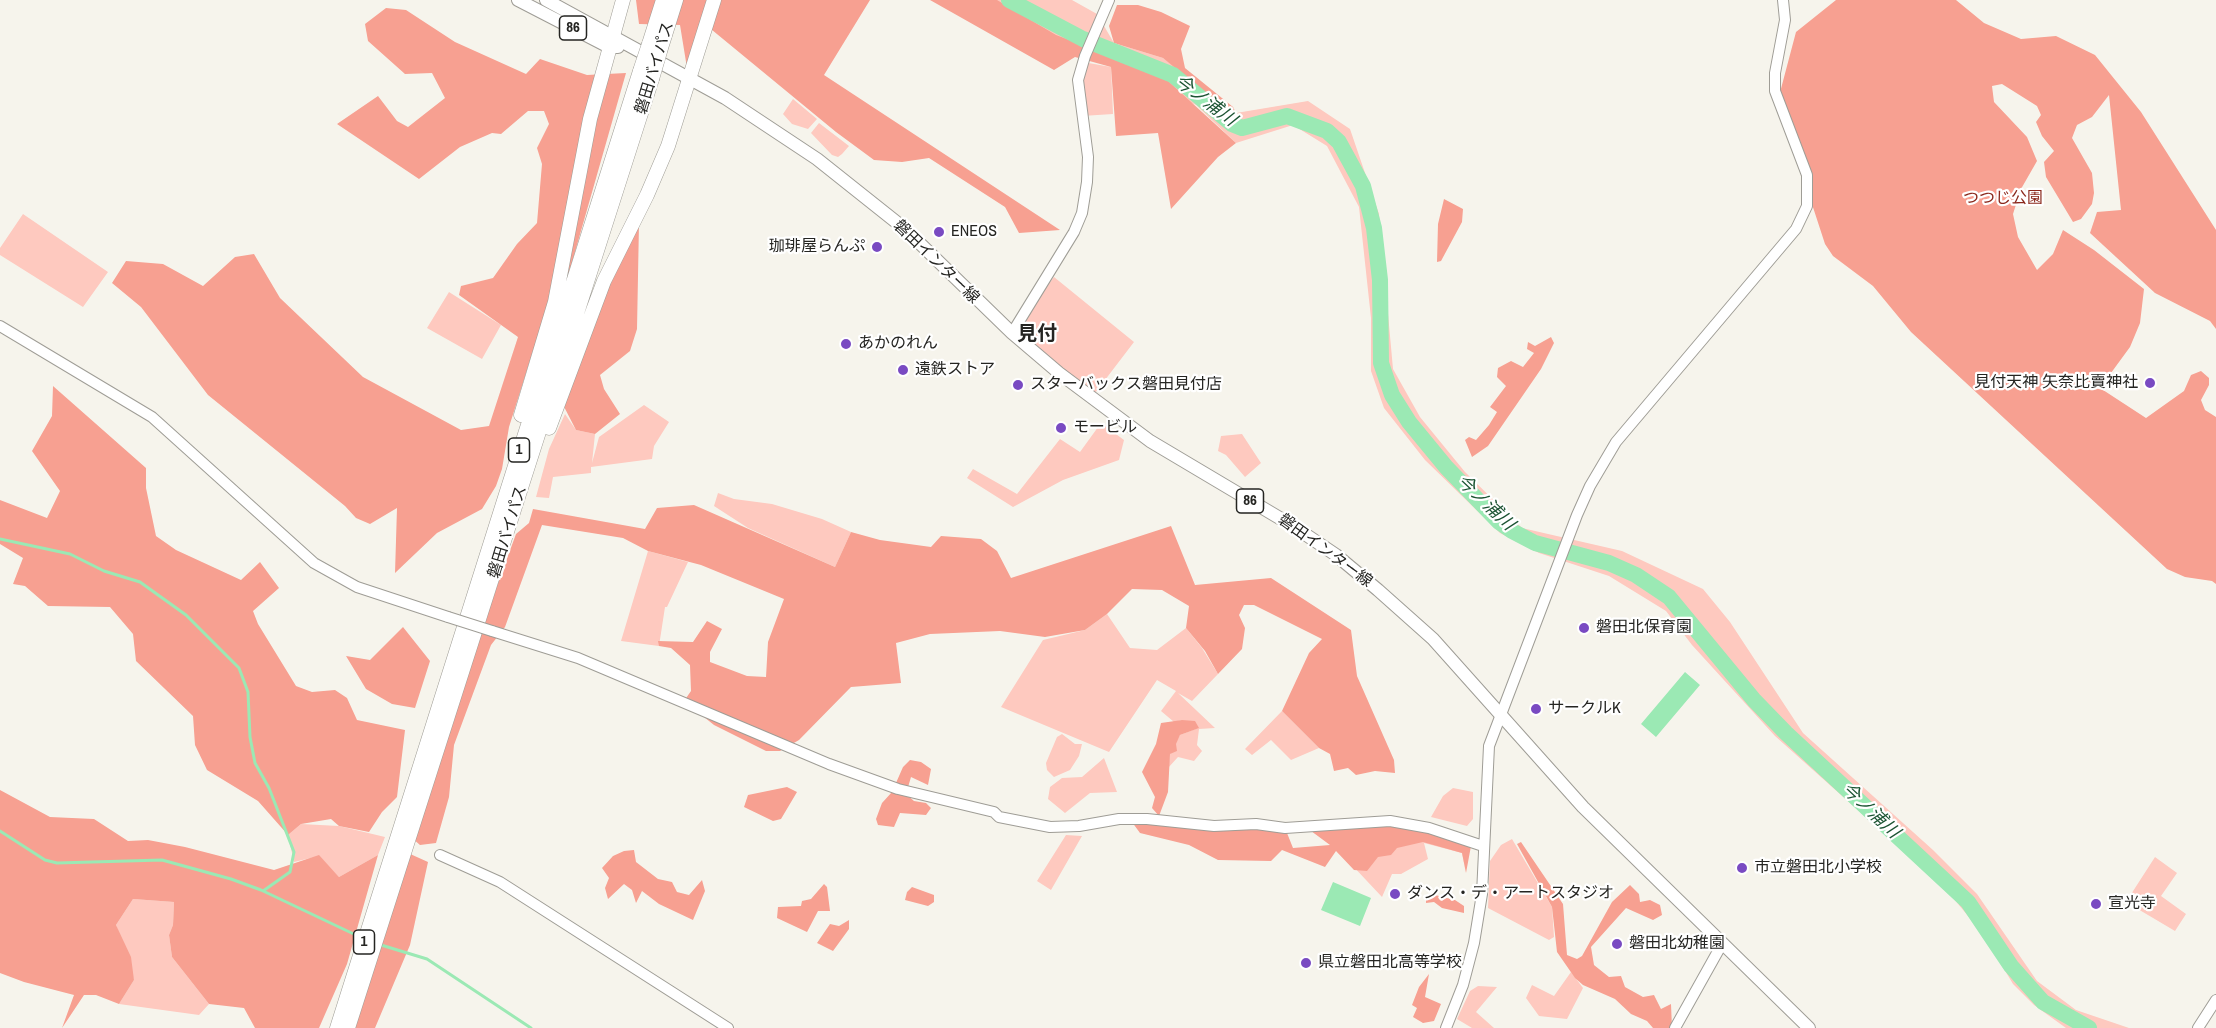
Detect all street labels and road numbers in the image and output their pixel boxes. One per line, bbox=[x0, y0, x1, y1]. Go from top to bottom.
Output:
road number: 86 bbox=[560, 16, 586, 40]
street label: 磐田バイパス bbox=[632, 19, 678, 117]
street label: 磐田インター線 bbox=[889, 216, 983, 308]
road number: 1 bbox=[508, 438, 530, 462]
street label: 磐田バイパス bbox=[485, 483, 531, 581]
road number: 86 bbox=[1236, 489, 1264, 513]
street label: 磐田インター線 bbox=[1274, 510, 1376, 592]
road number: 1 bbox=[354, 930, 374, 954]

